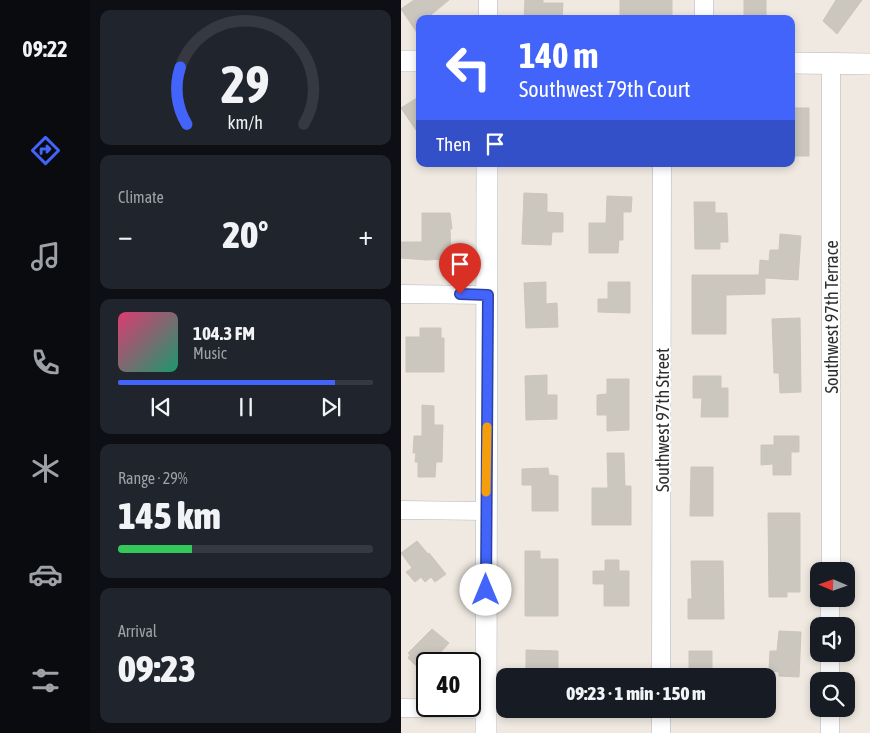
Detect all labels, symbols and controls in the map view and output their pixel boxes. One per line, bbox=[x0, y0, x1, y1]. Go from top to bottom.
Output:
icon: left bbox=[436, 35, 501, 100]
text: 140 m bbox=[519, 35, 598, 75]
text: 09:22 bbox=[22, 36, 68, 62]
text: 29 bbox=[221, 54, 270, 114]
text: Southwest 79th Court bbox=[519, 76, 690, 102]
text: km/h bbox=[228, 112, 263, 133]
icon: arrive bbox=[481, 130, 509, 158]
icon: directions bbox=[28, 133, 63, 168]
text: Then bbox=[436, 133, 471, 155]
text: Climate bbox=[118, 188, 164, 206]
text: 20° bbox=[222, 213, 269, 256]
text: − bbox=[118, 219, 133, 251]
text: + bbox=[358, 219, 373, 251]
icon: music bbox=[28, 239, 63, 274]
street label: Southwest 97th Terrace bbox=[821, 240, 842, 394]
pin bbox=[439, 243, 481, 294]
icon: arrive bbox=[446, 250, 474, 278]
text: 104.3 FM bbox=[193, 322, 255, 344]
text: Music bbox=[193, 344, 227, 362]
icon: phone bbox=[28, 345, 63, 380]
street label: Southwest 97th Street bbox=[652, 348, 673, 492]
icon: previous bbox=[147, 393, 175, 421]
icon: pause bbox=[232, 393, 260, 421]
icon: next bbox=[317, 393, 345, 421]
icon: climate bbox=[28, 451, 63, 486]
text: Range · 29% bbox=[118, 469, 188, 487]
text: 145 km bbox=[118, 494, 221, 537]
icon: car bbox=[28, 557, 63, 592]
north arrow bbox=[810, 562, 855, 608]
map controls bbox=[810, 562, 855, 717]
position arrow bbox=[459, 563, 511, 615]
button: sound bbox=[810, 617, 855, 662]
text: Arrival bbox=[118, 622, 157, 640]
text: 09:23 bbox=[118, 647, 196, 690]
speed limit sign: 40 bbox=[416, 652, 481, 717]
icon: filters bbox=[28, 663, 63, 698]
button: search bbox=[810, 672, 855, 717]
text: 09:23 · 1 min · 150 m bbox=[566, 682, 706, 704]

